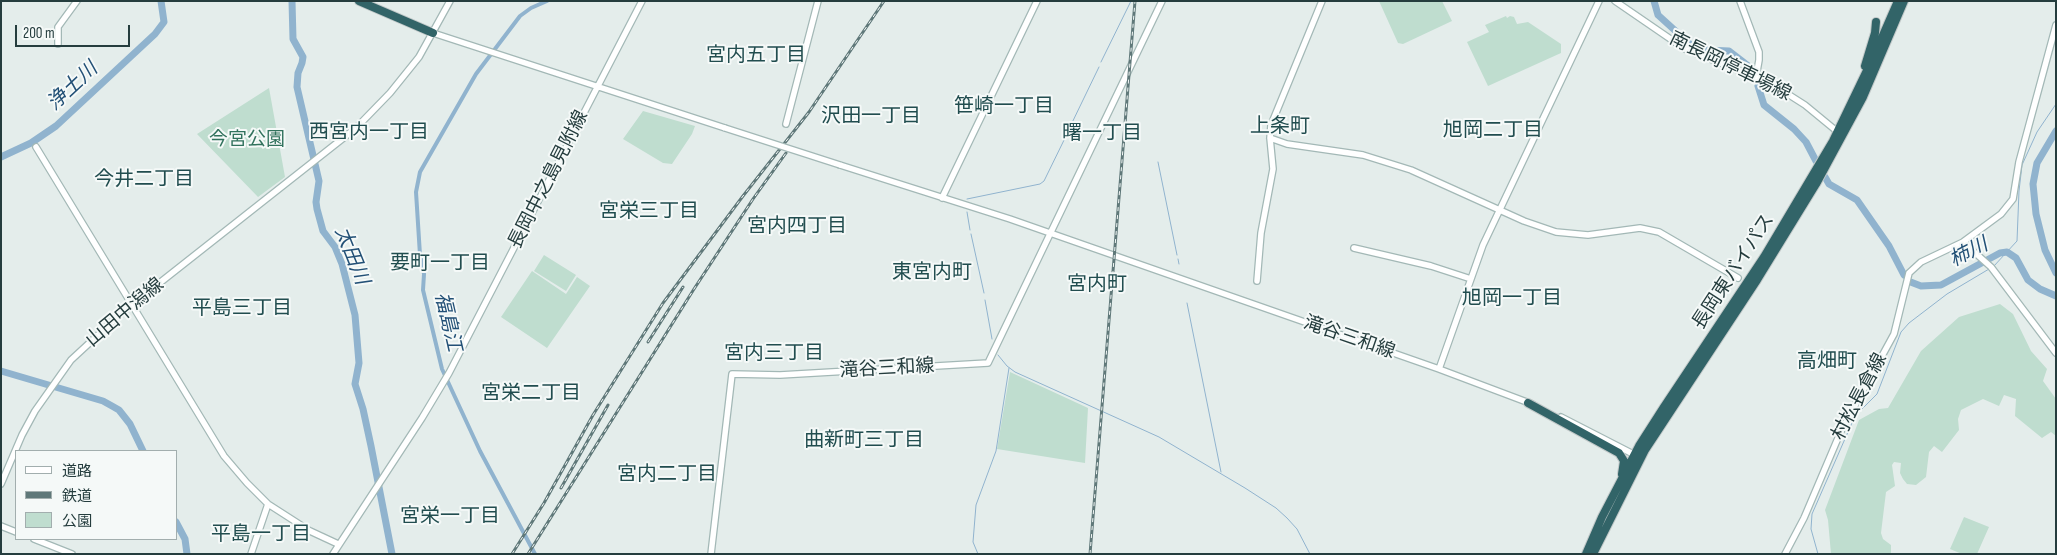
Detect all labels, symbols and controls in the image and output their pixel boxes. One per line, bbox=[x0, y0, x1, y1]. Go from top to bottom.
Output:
scale bar bbox=[18, 15, 132, 47]
text: 200 m bbox=[23, 24, 55, 43]
street label: 南長岡停車場線 bbox=[1665, 28, 1795, 106]
district label: 宮内五丁目 bbox=[706, 44, 806, 68]
water label: 浄土川 bbox=[43, 58, 103, 116]
district label: 笹崎一丁目 bbox=[954, 95, 1054, 119]
district label: 沢田一丁目 bbox=[821, 105, 921, 129]
street label: 長岡中之島見附線 bbox=[504, 107, 594, 253]
district label: 上条町 bbox=[1250, 115, 1310, 139]
district label: 旭岡二丁目 bbox=[1443, 119, 1543, 143]
district label: 西宮内一丁目 bbox=[309, 121, 429, 145]
district label: 曙一丁目 bbox=[1062, 122, 1142, 146]
park label: 今宮公園 bbox=[209, 129, 285, 151]
district label: 今井二丁目 bbox=[94, 168, 194, 192]
district label: 宮栄三丁目 bbox=[599, 200, 699, 224]
street label: 長岡東バイパス bbox=[1688, 210, 1780, 334]
district label: 宮内四丁目 bbox=[747, 215, 847, 239]
water label: 太田川 bbox=[329, 224, 373, 288]
water label: 柿川 bbox=[1946, 233, 1992, 273]
district label: 要町一丁目 bbox=[390, 252, 490, 276]
district label: 東宮内町 bbox=[892, 261, 972, 285]
district label: 宮内町 bbox=[1067, 273, 1127, 297]
street label: 山田中潟線 bbox=[81, 274, 169, 352]
district label: 旭岡一丁目 bbox=[1462, 287, 1562, 311]
water label: 福島江 bbox=[429, 290, 465, 354]
district label: 平島三丁目 bbox=[192, 297, 292, 321]
street label: 滝谷三和線 bbox=[1300, 312, 1398, 364]
district label: 宮内三丁目 bbox=[724, 342, 824, 366]
district label: 高畑町 bbox=[1797, 350, 1857, 374]
street label: 村松長倉線 bbox=[1828, 350, 1892, 444]
street label: 滝谷三和線 bbox=[839, 355, 935, 383]
district label: 宮栄二丁目 bbox=[481, 382, 581, 406]
district label: 曲新町三丁目 bbox=[804, 429, 924, 453]
legend bbox=[15, 450, 178, 540]
text: 道路 bbox=[62, 462, 92, 481]
district label: 宮内二丁目 bbox=[617, 463, 717, 487]
text: 鉄道 bbox=[62, 487, 92, 506]
district label: 宮栄一丁目 bbox=[400, 505, 500, 529]
text: 公園 bbox=[62, 512, 92, 531]
district label: 平島一丁目 bbox=[211, 523, 311, 547]

